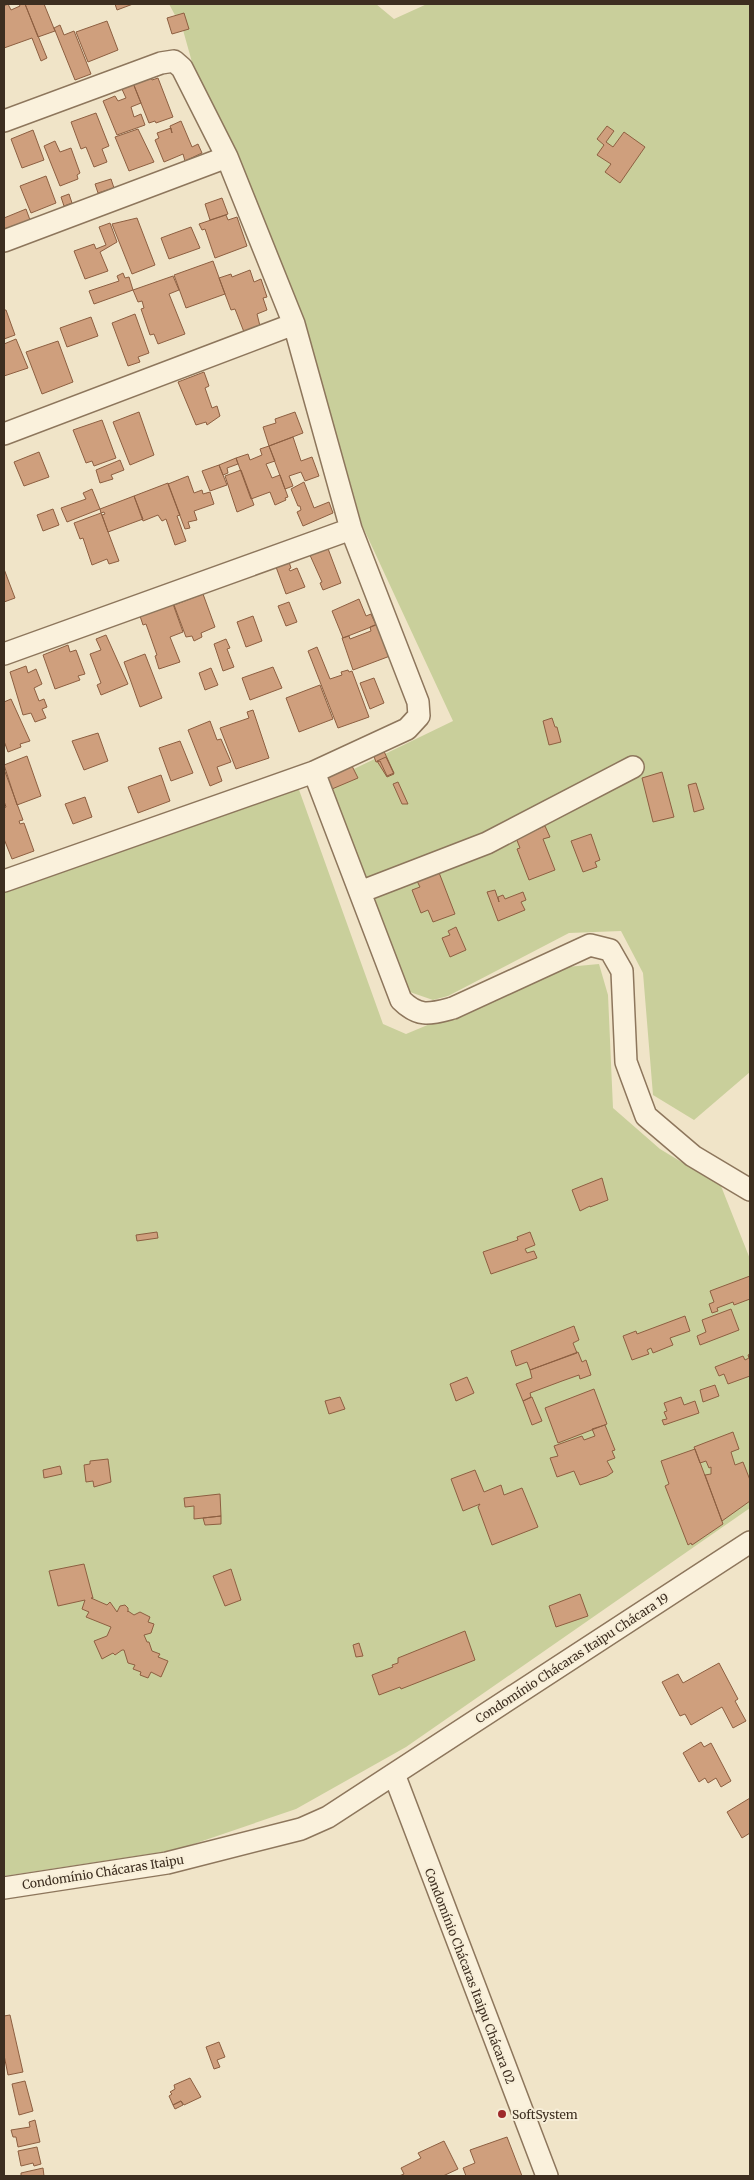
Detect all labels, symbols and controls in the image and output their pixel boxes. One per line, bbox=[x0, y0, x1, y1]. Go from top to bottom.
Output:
street label: Condomínio Chácaras Itaipu Chácara 19 bbox=[472, 1590, 672, 1726]
street label: Condomínio Chácaras Itaipu bbox=[21, 1852, 185, 1892]
street label: Condomínio Chácaras Itaipu Chácara 02 bbox=[422, 1866, 518, 2086]
place label: SoftSystem bbox=[512, 2107, 578, 2122]
marker: SoftSystem bbox=[496, 2108, 508, 2120]

